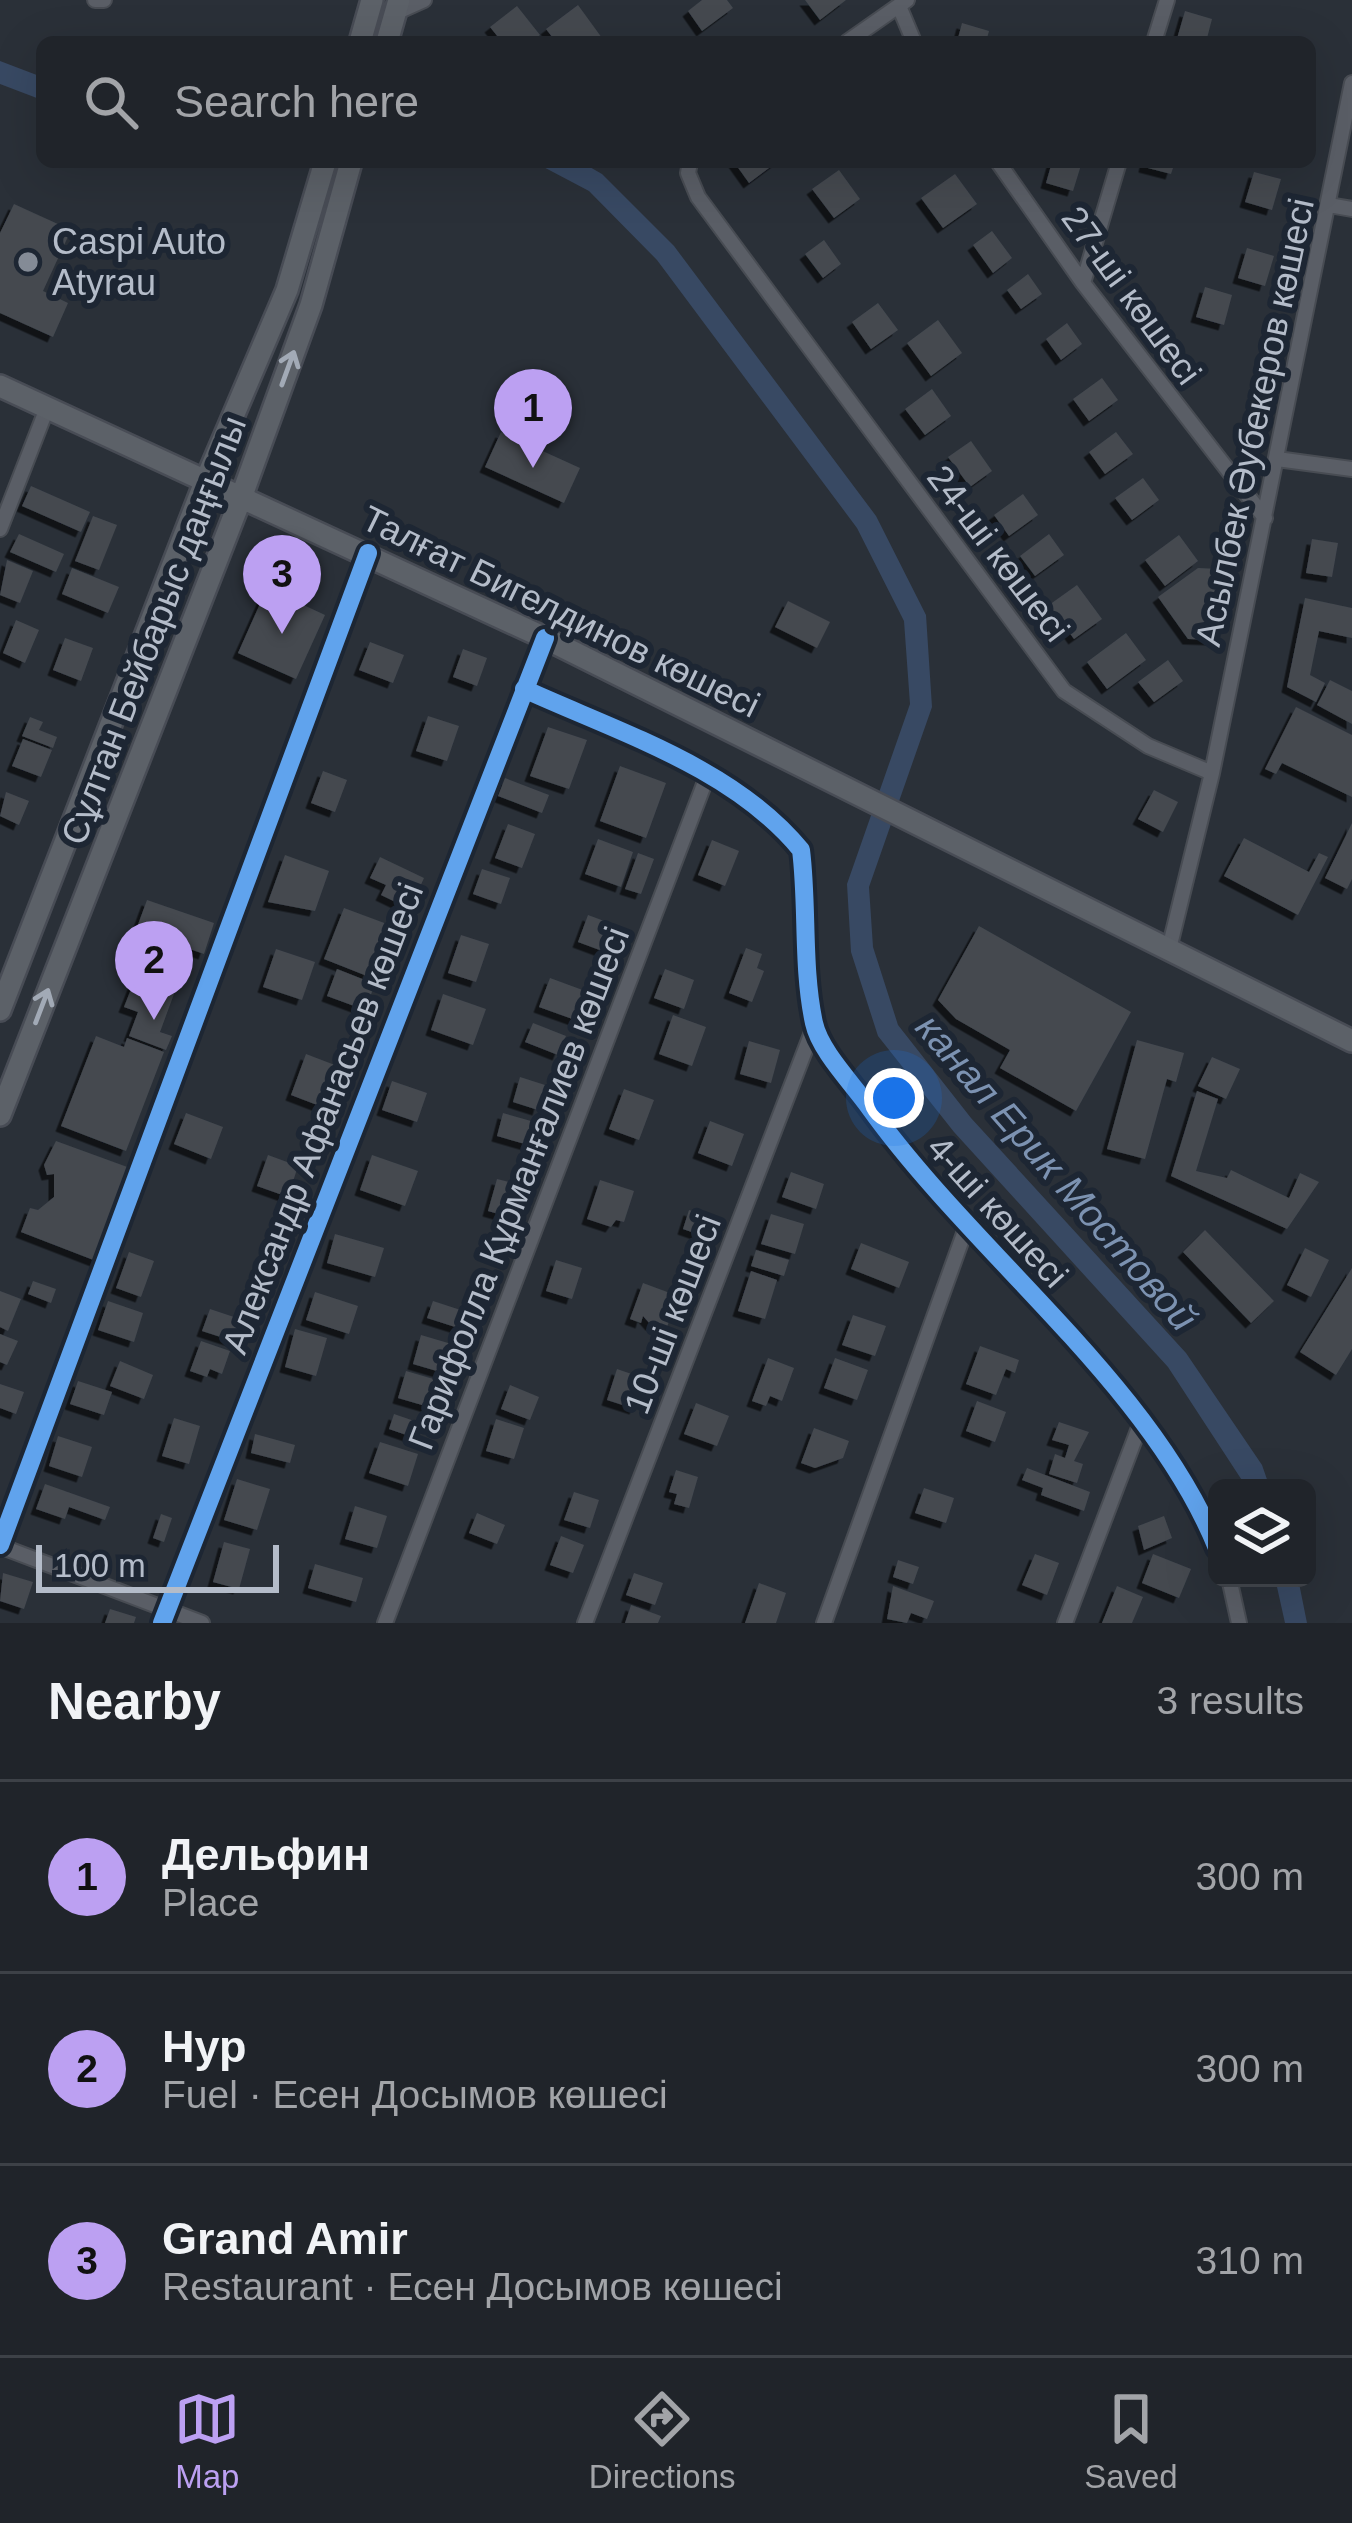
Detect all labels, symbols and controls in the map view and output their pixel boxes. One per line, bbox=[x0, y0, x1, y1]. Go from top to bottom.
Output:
search box bbox=[36, 36, 1316, 168]
icon: search bbox=[78, 69, 144, 135]
text: Search here bbox=[174, 76, 419, 127]
street label: Асылбек Әубекеров көшесі bbox=[1187, 195, 1322, 650]
street label: 27-ші көшесі bbox=[1053, 198, 1210, 392]
place label: Caspi Auto Atyrau bbox=[52, 221, 226, 303]
marker: Caspi Auto Atyrau bbox=[15, 249, 41, 275]
one-way arrow bbox=[278, 350, 300, 387]
pin: 1 bbox=[494, 369, 572, 468]
street label: Сұлтан Бейбарыс даңғылы bbox=[53, 410, 254, 850]
street label: 24-ші көшесі bbox=[919, 457, 1078, 649]
street label: Талғат Бигелдинов көшесі bbox=[355, 497, 766, 726]
pin: 3 bbox=[243, 535, 321, 634]
street label: Александр Афанасьев көшесі bbox=[214, 877, 431, 1359]
pin: 2 bbox=[115, 921, 193, 1020]
street label: Гарифолла Құрманғалиев көшесі bbox=[400, 921, 637, 1455]
one-way arrow bbox=[33, 989, 55, 1026]
water label: канал Ерик Мостовой bbox=[908, 1006, 1206, 1339]
your location bbox=[864, 1068, 924, 1128]
street label: 4-ші көшесі bbox=[919, 1127, 1076, 1295]
street label: 10-ші көшесі bbox=[616, 1209, 729, 1419]
map controls bbox=[1208, 1479, 1316, 1587]
button: layers bbox=[1208, 1479, 1316, 1587]
scale bar bbox=[36, 1539, 279, 1592]
text: 100 m bbox=[54, 1547, 146, 1584]
text: Nearby bbox=[48, 1673, 221, 1730]
text: 3 results bbox=[1157, 1679, 1304, 1722]
text: Дельфин bbox=[162, 1829, 370, 1880]
text: 1 bbox=[76, 1855, 98, 1898]
text: 300 m bbox=[1196, 1855, 1304, 1898]
text: Place bbox=[162, 1881, 260, 1924]
text: Нур bbox=[162, 2021, 246, 2072]
text: 2 bbox=[76, 2047, 98, 2090]
text: 300 m bbox=[1196, 2047, 1304, 2090]
text: Fuel · Есен Досымов көшесі bbox=[162, 2073, 668, 2116]
text: Grand Amir bbox=[162, 2213, 408, 2264]
text: 3 bbox=[76, 2239, 98, 2282]
text: 310 m bbox=[1196, 2239, 1304, 2282]
text: Restaurant · Есен Досымов көшесі bbox=[162, 2265, 783, 2308]
tab: Map bbox=[174, 2386, 240, 2496]
tab: Directions bbox=[589, 2386, 736, 2496]
tab: Saved bbox=[1084, 2386, 1178, 2496]

